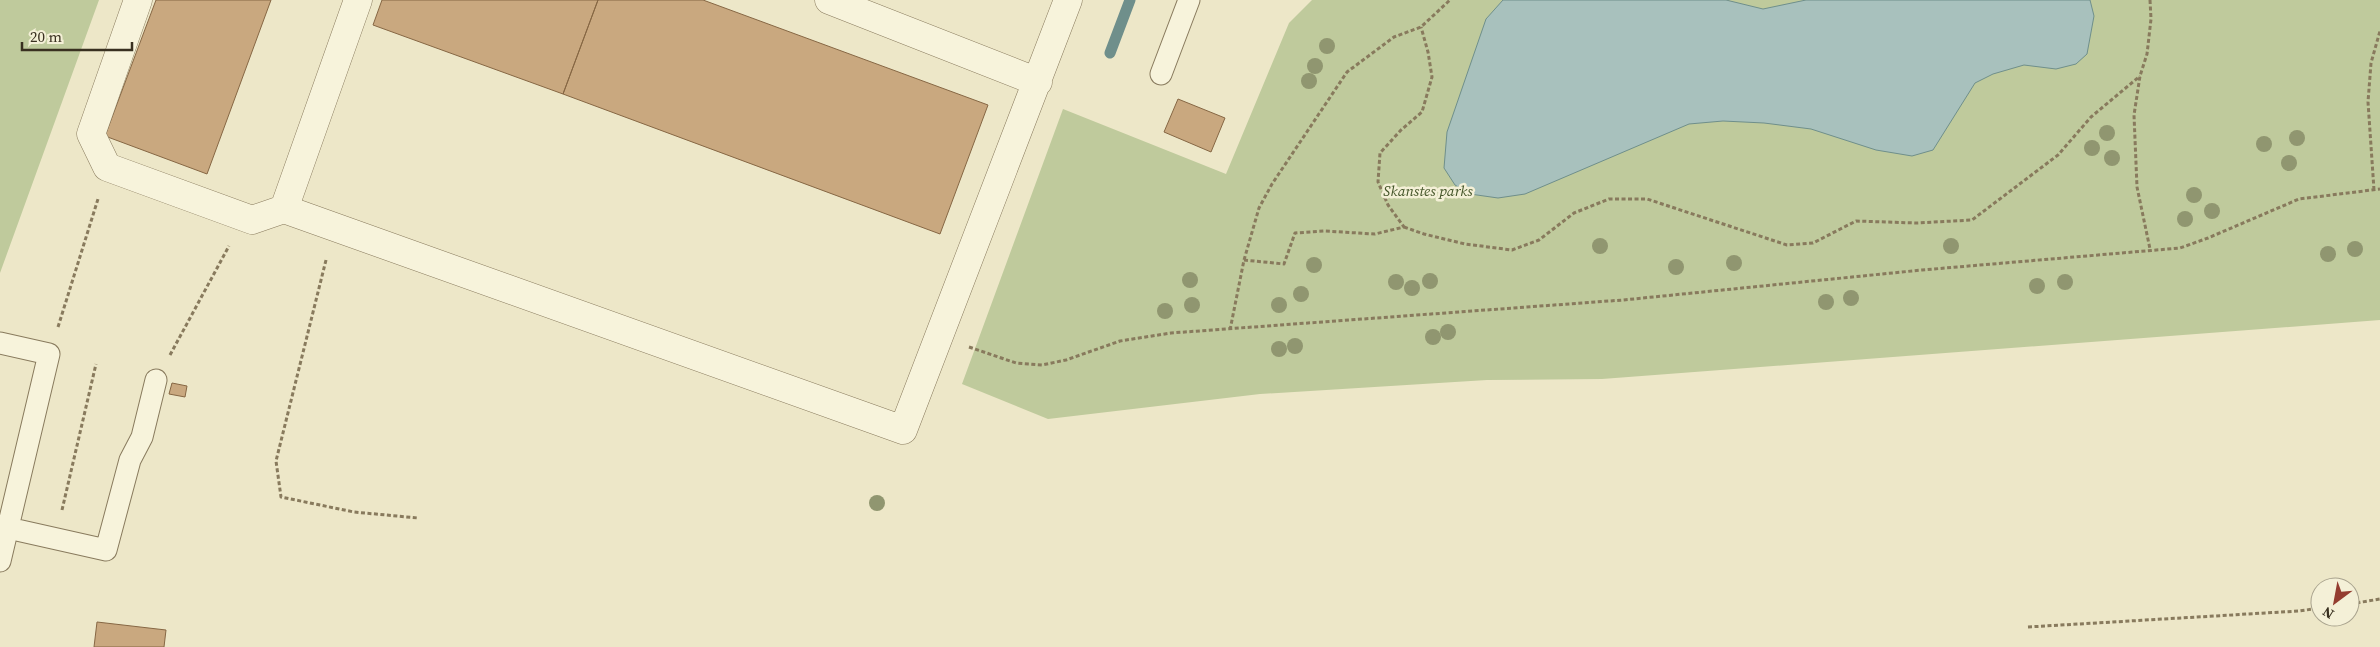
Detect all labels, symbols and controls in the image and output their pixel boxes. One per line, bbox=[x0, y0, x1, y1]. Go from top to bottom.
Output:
scale bar bbox=[22, 20, 132, 52]
text: 20 m bbox=[30, 26, 62, 47]
park label: Skanstes parks bbox=[1383, 180, 1473, 201]
north arrow bbox=[2310, 577, 2360, 627]
text: N bbox=[2318, 602, 2338, 624]

